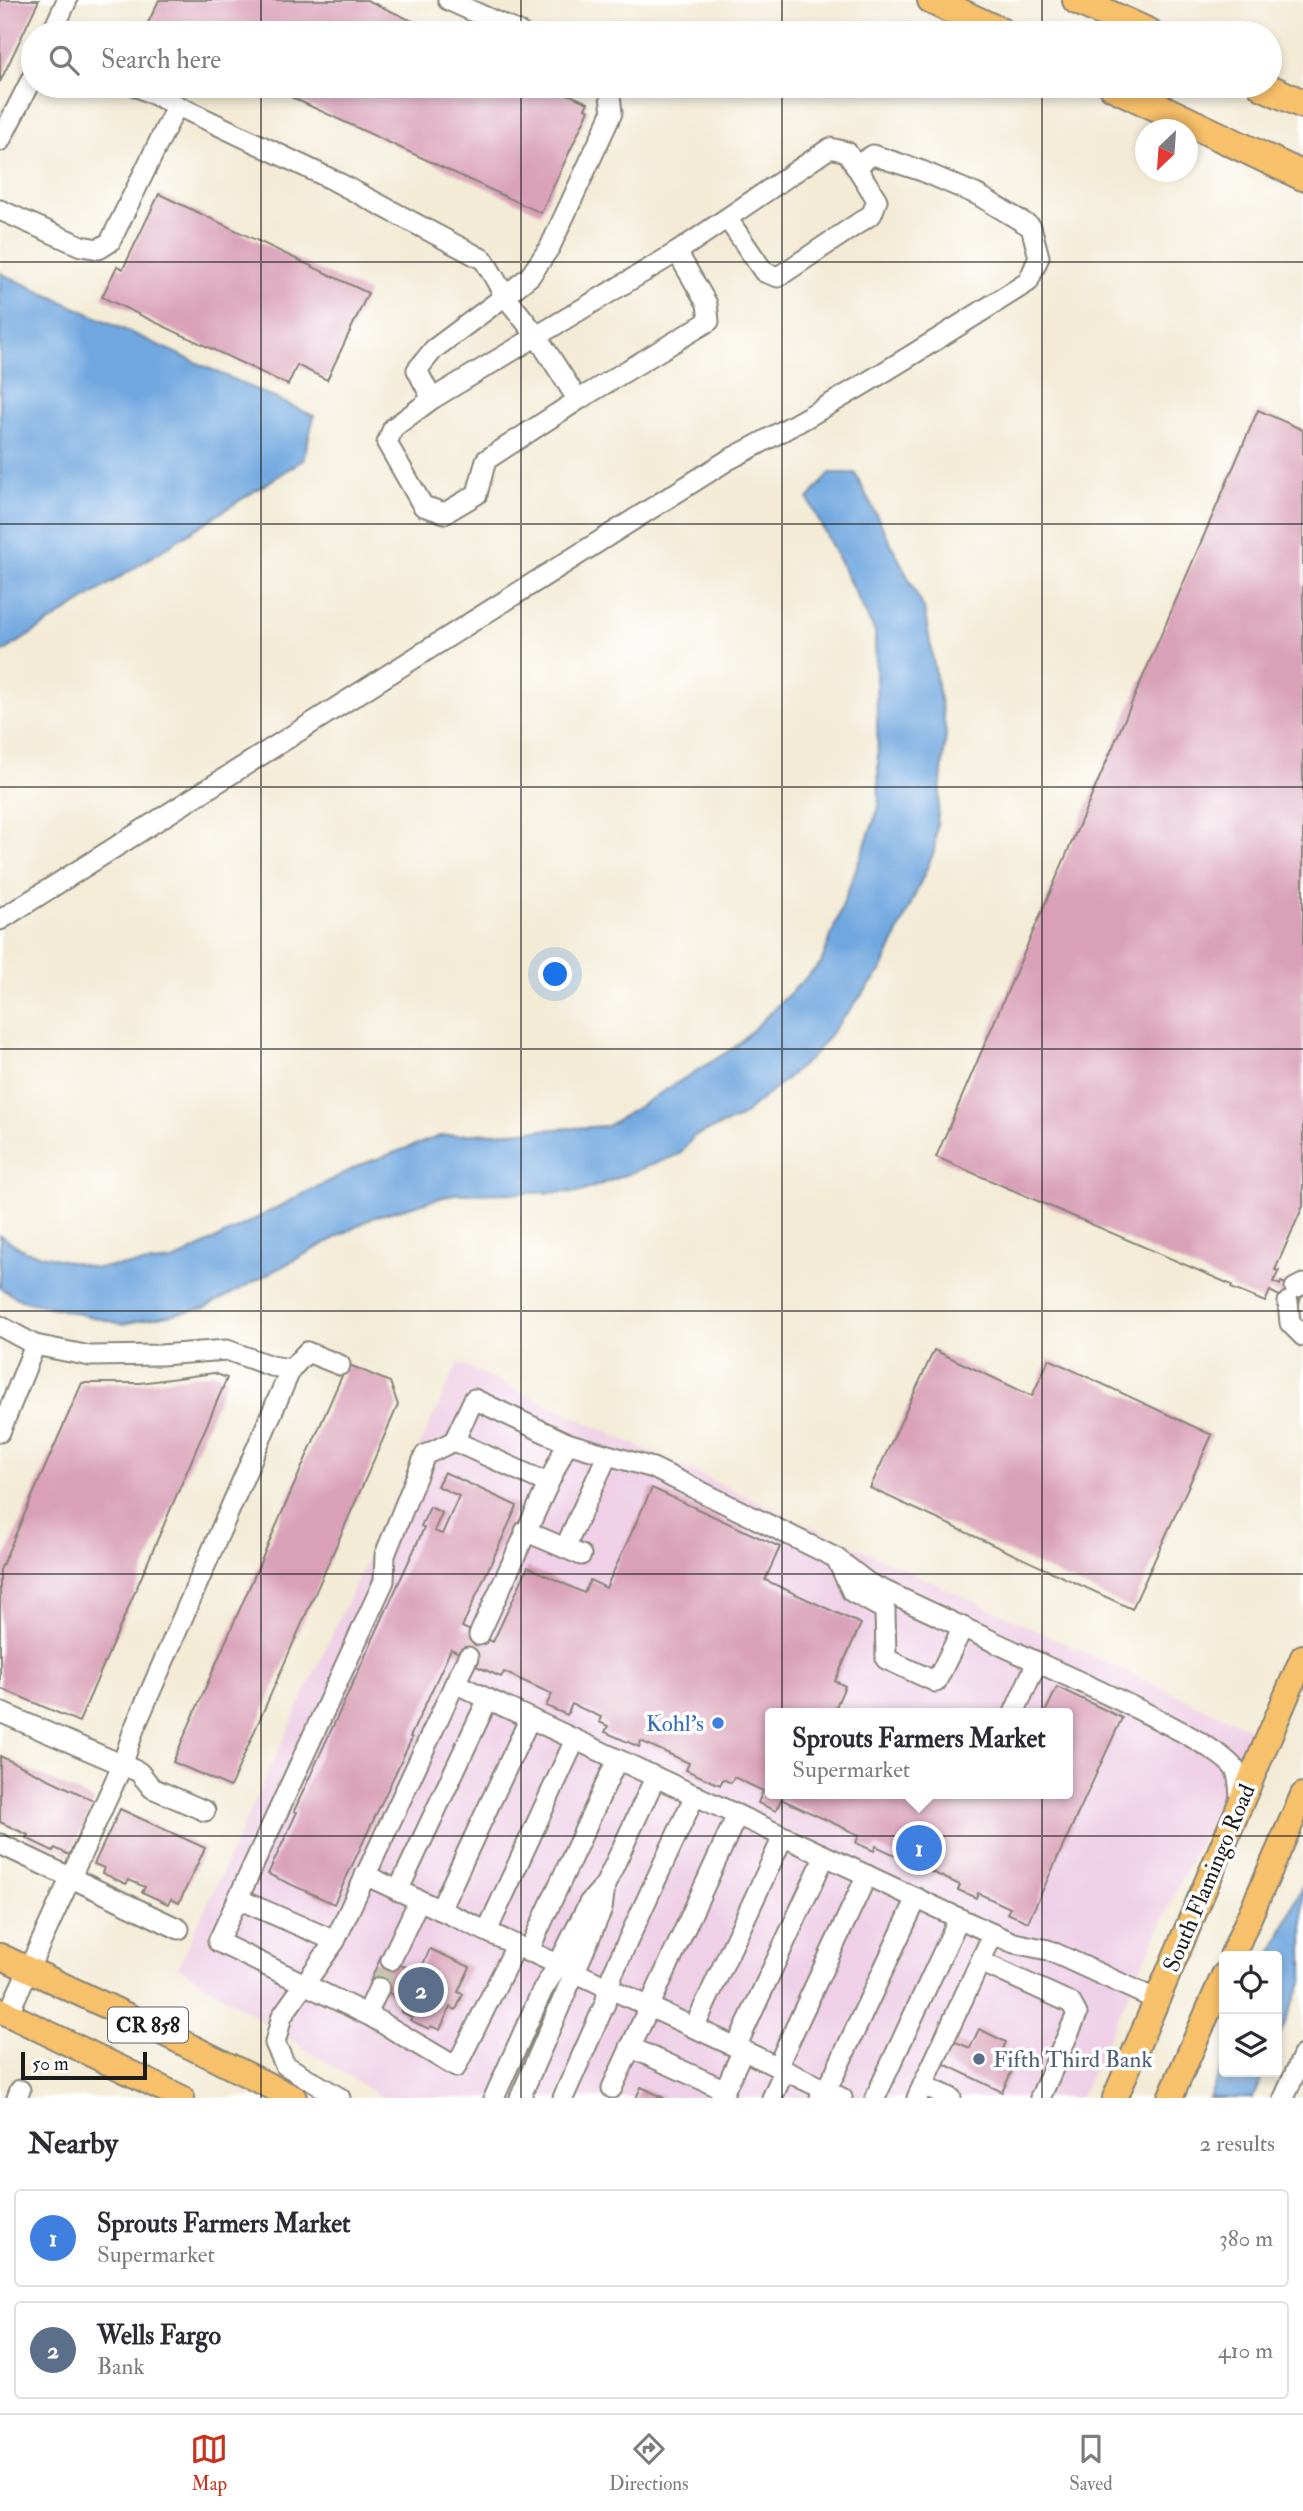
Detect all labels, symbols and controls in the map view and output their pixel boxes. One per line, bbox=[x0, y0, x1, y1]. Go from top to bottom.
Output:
search box bbox=[21, 21, 1282, 98]
icon: search bbox=[45, 41, 83, 79]
text: Search here bbox=[101, 44, 221, 76]
north arrow bbox=[1135, 119, 1198, 182]
your location bbox=[538, 957, 572, 991]
popup bbox=[765, 1708, 1073, 1799]
place label: Kohl's bbox=[646, 1709, 704, 1738]
marker: Kohl's bbox=[710, 1715, 726, 1731]
text: Sprouts Farmers Market bbox=[792, 1723, 1046, 1755]
text: Supermarket bbox=[792, 1755, 910, 1784]
street label: South Flamingo Road bbox=[1156, 1780, 1262, 1976]
pin: 1 bbox=[896, 1822, 942, 1874]
map controls bbox=[1219, 1951, 1282, 2077]
button: locate bbox=[1219, 1951, 1282, 2014]
pin: 2 bbox=[398, 1964, 444, 2016]
road number: CR 858 bbox=[108, 2008, 188, 2042]
button: layers bbox=[1219, 2014, 1282, 2077]
place label: Fifth Third Bank bbox=[993, 2045, 1152, 2074]
scale bar bbox=[21, 2049, 147, 2081]
marker: Fifth Third Bank bbox=[971, 2051, 987, 2067]
text: 50 m bbox=[32, 2052, 69, 2076]
text: Nearby bbox=[28, 2125, 118, 2162]
text: 2 results bbox=[1200, 2129, 1275, 2158]
text: Sprouts Farmers Market bbox=[97, 2208, 350, 2240]
text: 1 bbox=[49, 2224, 57, 2253]
text: 380 m bbox=[1219, 2224, 1273, 2253]
text: Supermarket bbox=[97, 2240, 215, 2269]
text: Wells Fargo bbox=[97, 2320, 221, 2352]
text: 2 bbox=[47, 2336, 59, 2365]
text: 410 m bbox=[1218, 2336, 1273, 2365]
text: Bank bbox=[97, 2352, 144, 2381]
tab: Map bbox=[190, 2430, 228, 2496]
tab: Directions bbox=[609, 2430, 689, 2496]
tab: Saved bbox=[1069, 2430, 1113, 2496]

